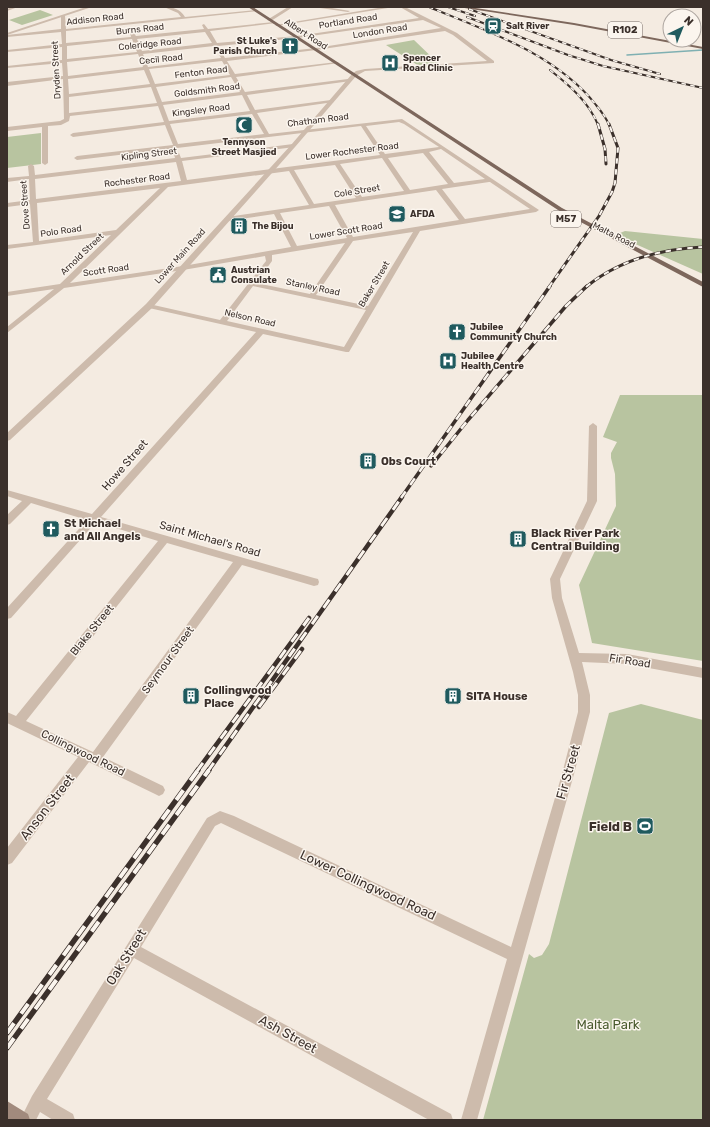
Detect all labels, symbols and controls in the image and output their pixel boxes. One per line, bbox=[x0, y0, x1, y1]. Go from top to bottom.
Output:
north arrow bbox=[662, 8, 702, 48]
street label: Addison Road bbox=[66, 11, 124, 27]
street label: Portland Road bbox=[318, 11, 378, 31]
text: N bbox=[681, 14, 696, 29]
street label: Albert Road bbox=[283, 16, 329, 52]
station icon: Salt River bbox=[483, 16, 503, 36]
street label: Burns Road bbox=[115, 21, 165, 37]
place label: Salt River bbox=[506, 21, 549, 31]
street label: London Road bbox=[352, 22, 408, 40]
road number: R102 bbox=[608, 22, 642, 38]
street label: Coleridge Road bbox=[118, 36, 182, 52]
place label: St Luke's Parish Church bbox=[213, 36, 277, 56]
church icon: St Luke's Parish Church bbox=[280, 36, 300, 56]
street label: Dryden Street bbox=[49, 40, 63, 99]
street label: Cecil Road bbox=[139, 52, 183, 66]
hospital icon: Spencer Road Clinic bbox=[380, 53, 400, 73]
place label: Spencer Road Clinic bbox=[403, 53, 453, 73]
street label: Fenton Road bbox=[174, 64, 228, 80]
street label: Goldsmith Road bbox=[174, 81, 240, 99]
street label: Kingsley Road bbox=[171, 101, 231, 119]
street label: Chatham Road bbox=[287, 111, 349, 129]
mosque icon: Tennyson Street Masjied bbox=[234, 115, 254, 135]
place label: Tennyson Street Masjied bbox=[211, 137, 277, 157]
street label: Lower Rochester Road bbox=[305, 140, 399, 162]
street label: Kipling Street bbox=[120, 146, 178, 162]
street label: Rochester Road bbox=[103, 171, 171, 189]
street label: Dove Street bbox=[18, 180, 32, 230]
street label: Cole Street bbox=[333, 182, 381, 200]
school or university icon: AFDA bbox=[387, 204, 407, 224]
place label: AFDA bbox=[410, 209, 435, 219]
road number: M57 bbox=[551, 211, 581, 227]
building icon: The Bijou bbox=[229, 216, 249, 236]
street label: Lower Scott Road bbox=[309, 220, 383, 242]
street label: Malta Road bbox=[591, 220, 637, 250]
place label: The Bijou bbox=[252, 221, 294, 231]
street label: Polo Road bbox=[40, 223, 82, 239]
street label: Lower Main Road bbox=[153, 226, 207, 286]
street label: Arnold Street bbox=[58, 231, 106, 277]
street label: Baker Street bbox=[356, 259, 392, 309]
street label: Scott Road bbox=[82, 262, 130, 278]
public building icon: Austrian Consulate bbox=[208, 265, 228, 285]
place label: Austrian Consulate bbox=[231, 265, 277, 285]
street label: Stanley Road bbox=[285, 276, 341, 298]
street label: Nelson Road bbox=[223, 307, 277, 329]
church icon: Jubilee Community Church bbox=[447, 322, 467, 342]
place label: Jubilee Community Church bbox=[470, 322, 557, 342]
hospital icon: Jubilee Health Centre bbox=[438, 351, 458, 371]
place label: Jubilee Health Centre bbox=[461, 351, 525, 371]
street label: Howe Street bbox=[99, 436, 151, 493]
building icon: Obs Court bbox=[358, 451, 378, 471]
place label: Obs Court bbox=[381, 455, 436, 468]
place label: St Michael and All Angels bbox=[64, 517, 141, 543]
street label: Saint Michael's Road bbox=[158, 518, 262, 560]
church icon: St Michael and All Angels bbox=[41, 519, 61, 539]
place label: Black River Park Central Building bbox=[531, 527, 620, 553]
building icon: Black River Park Central Building bbox=[508, 529, 528, 549]
street label: Blake Street bbox=[67, 601, 117, 658]
street label: Seymour Street bbox=[139, 623, 197, 696]
street label: Fir Road bbox=[608, 651, 652, 671]
place label: Collingwood Place bbox=[204, 684, 271, 710]
building icon: Collingwood Place bbox=[181, 686, 201, 706]
building icon: SITA House bbox=[443, 686, 463, 706]
place label: SITA House bbox=[466, 690, 528, 703]
street label: Collingwood Road bbox=[39, 727, 127, 779]
street label: Fir Street bbox=[553, 743, 583, 801]
street label: Anson Street bbox=[17, 771, 77, 843]
sports icon: Field B bbox=[635, 816, 655, 836]
place label: Field B bbox=[589, 819, 632, 834]
street label: Lower Collingwood Road bbox=[297, 847, 438, 924]
street label: Oak Street bbox=[103, 926, 149, 988]
street label: Ash Street bbox=[256, 1012, 320, 1056]
park label: Malta Park bbox=[576, 1017, 640, 1032]

